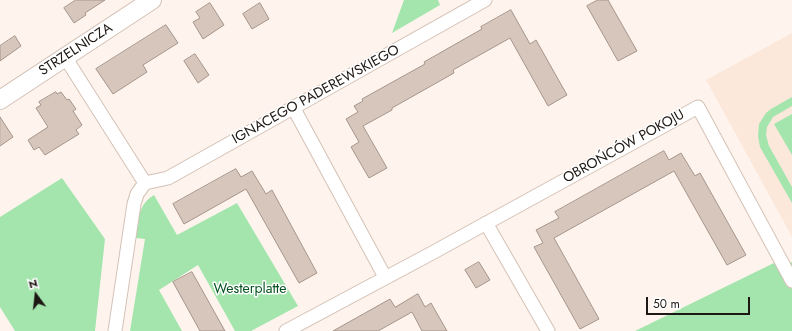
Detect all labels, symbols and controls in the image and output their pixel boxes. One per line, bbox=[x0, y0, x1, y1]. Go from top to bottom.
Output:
street label: STRZELNICZA bbox=[36, 20, 116, 80]
street label: IGNACEGO PADEREWSKIEGO bbox=[229, 42, 403, 148]
street label: OBROŃCÓW POKOJU bbox=[560, 107, 688, 187]
north arrow bbox=[16, 275, 56, 315]
text: N bbox=[27, 275, 39, 292]
park label: Westerplatte bbox=[214, 282, 286, 298]
scale bar bbox=[648, 289, 752, 315]
text: 50 m bbox=[653, 295, 680, 313]

